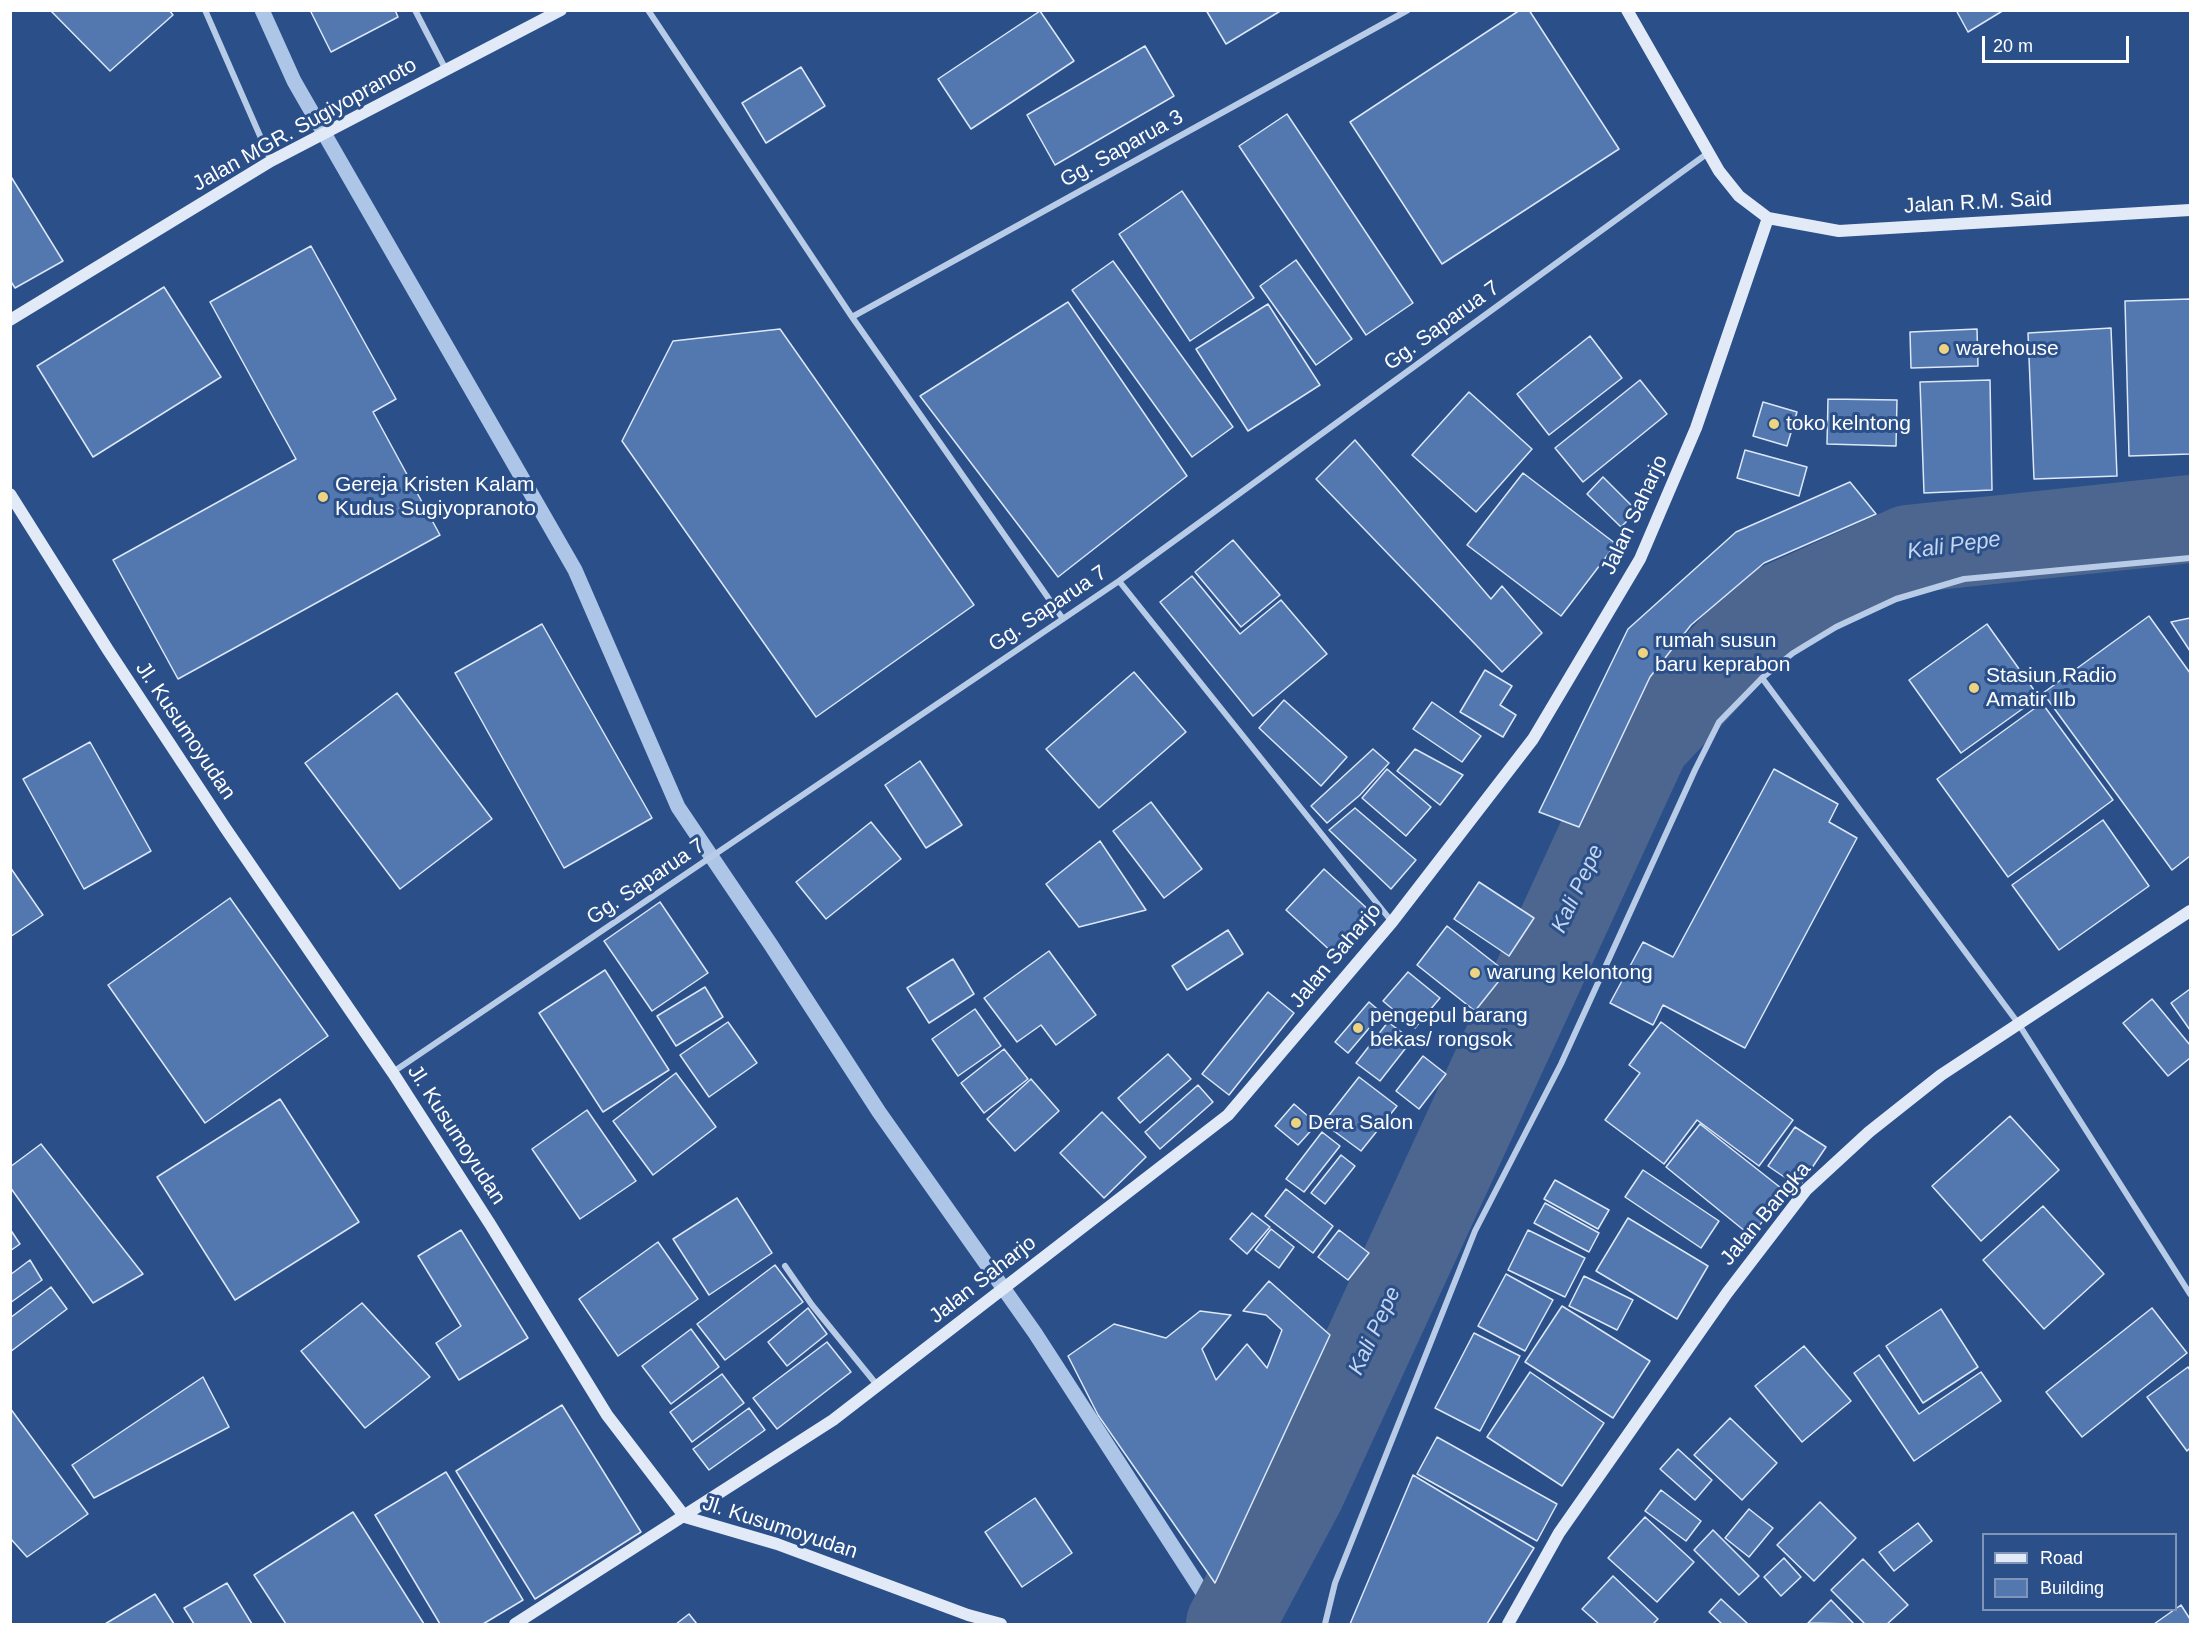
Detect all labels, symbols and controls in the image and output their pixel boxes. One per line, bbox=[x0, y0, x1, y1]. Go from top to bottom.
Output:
scale bar bbox=[1985, 24, 2132, 62]
text: 20 m bbox=[1993, 36, 2033, 56]
street label: Jalan MGR. Sugiyopranoto bbox=[189, 53, 421, 197]
street label: Gg. Saparua 3 bbox=[1056, 105, 1188, 193]
street label: Jalan R.M. Said bbox=[1903, 187, 2053, 219]
street label: Gg. Saparua 7 bbox=[1379, 276, 1505, 376]
place label: warehouse bbox=[1956, 336, 2059, 362]
marker: warehouse bbox=[1937, 342, 1951, 356]
place label: toko kelntong bbox=[1786, 411, 1911, 437]
marker: toko kelntong bbox=[1767, 417, 1781, 431]
street label: Jalan Saharjo bbox=[1596, 451, 1674, 579]
place label: Gereja Kristen Kalam Kudus Sugiyopranoto bbox=[335, 472, 536, 522]
marker: Gereja Kristen Kalam Kudus Sugiyopranoto bbox=[316, 490, 330, 504]
water label: Kali Pepe bbox=[1906, 526, 2002, 566]
street label: Gg. Saparua 7 bbox=[984, 560, 1112, 658]
place label: rumah susun baru keprabon bbox=[1655, 628, 1790, 678]
marker: rumah susun baru keprabon bbox=[1636, 646, 1650, 660]
street label: Jl. Kusumoyudan bbox=[130, 657, 240, 805]
place label: Stasiun Radio Amatir IIb bbox=[1986, 663, 2117, 713]
marker: Stasiun Radio Amatir IIb bbox=[1967, 681, 1981, 695]
street label: Gg. Saparua 7 bbox=[582, 833, 710, 931]
water label: Kali Pepe bbox=[1546, 841, 1610, 937]
street label: Jalan Saharjo bbox=[1285, 899, 1387, 1013]
place label: warung kelontong bbox=[1487, 960, 1653, 986]
marker: warung kelontong bbox=[1468, 966, 1482, 980]
place label: pengepul barang bekas/ rongsok bbox=[1370, 1003, 1528, 1053]
marker: pengepul barang bekas/ rongsok bbox=[1351, 1021, 1365, 1035]
street label: Jl. Kusumoyudan bbox=[402, 1061, 510, 1209]
place label: Dera Salon bbox=[1308, 1110, 1413, 1136]
marker: Dera Salon bbox=[1289, 1116, 1303, 1130]
street label: Jalan Bangka bbox=[1715, 1157, 1817, 1271]
street label: Jalan Saharjo bbox=[925, 1231, 1041, 1329]
water label: Kali Pepe bbox=[1343, 1283, 1407, 1379]
street label: Jl. Kusumoyudan bbox=[700, 1491, 860, 1565]
legend bbox=[1982, 1533, 2177, 1611]
text: Road bbox=[2040, 1548, 2083, 1568]
text: Building bbox=[2040, 1578, 2104, 1598]

